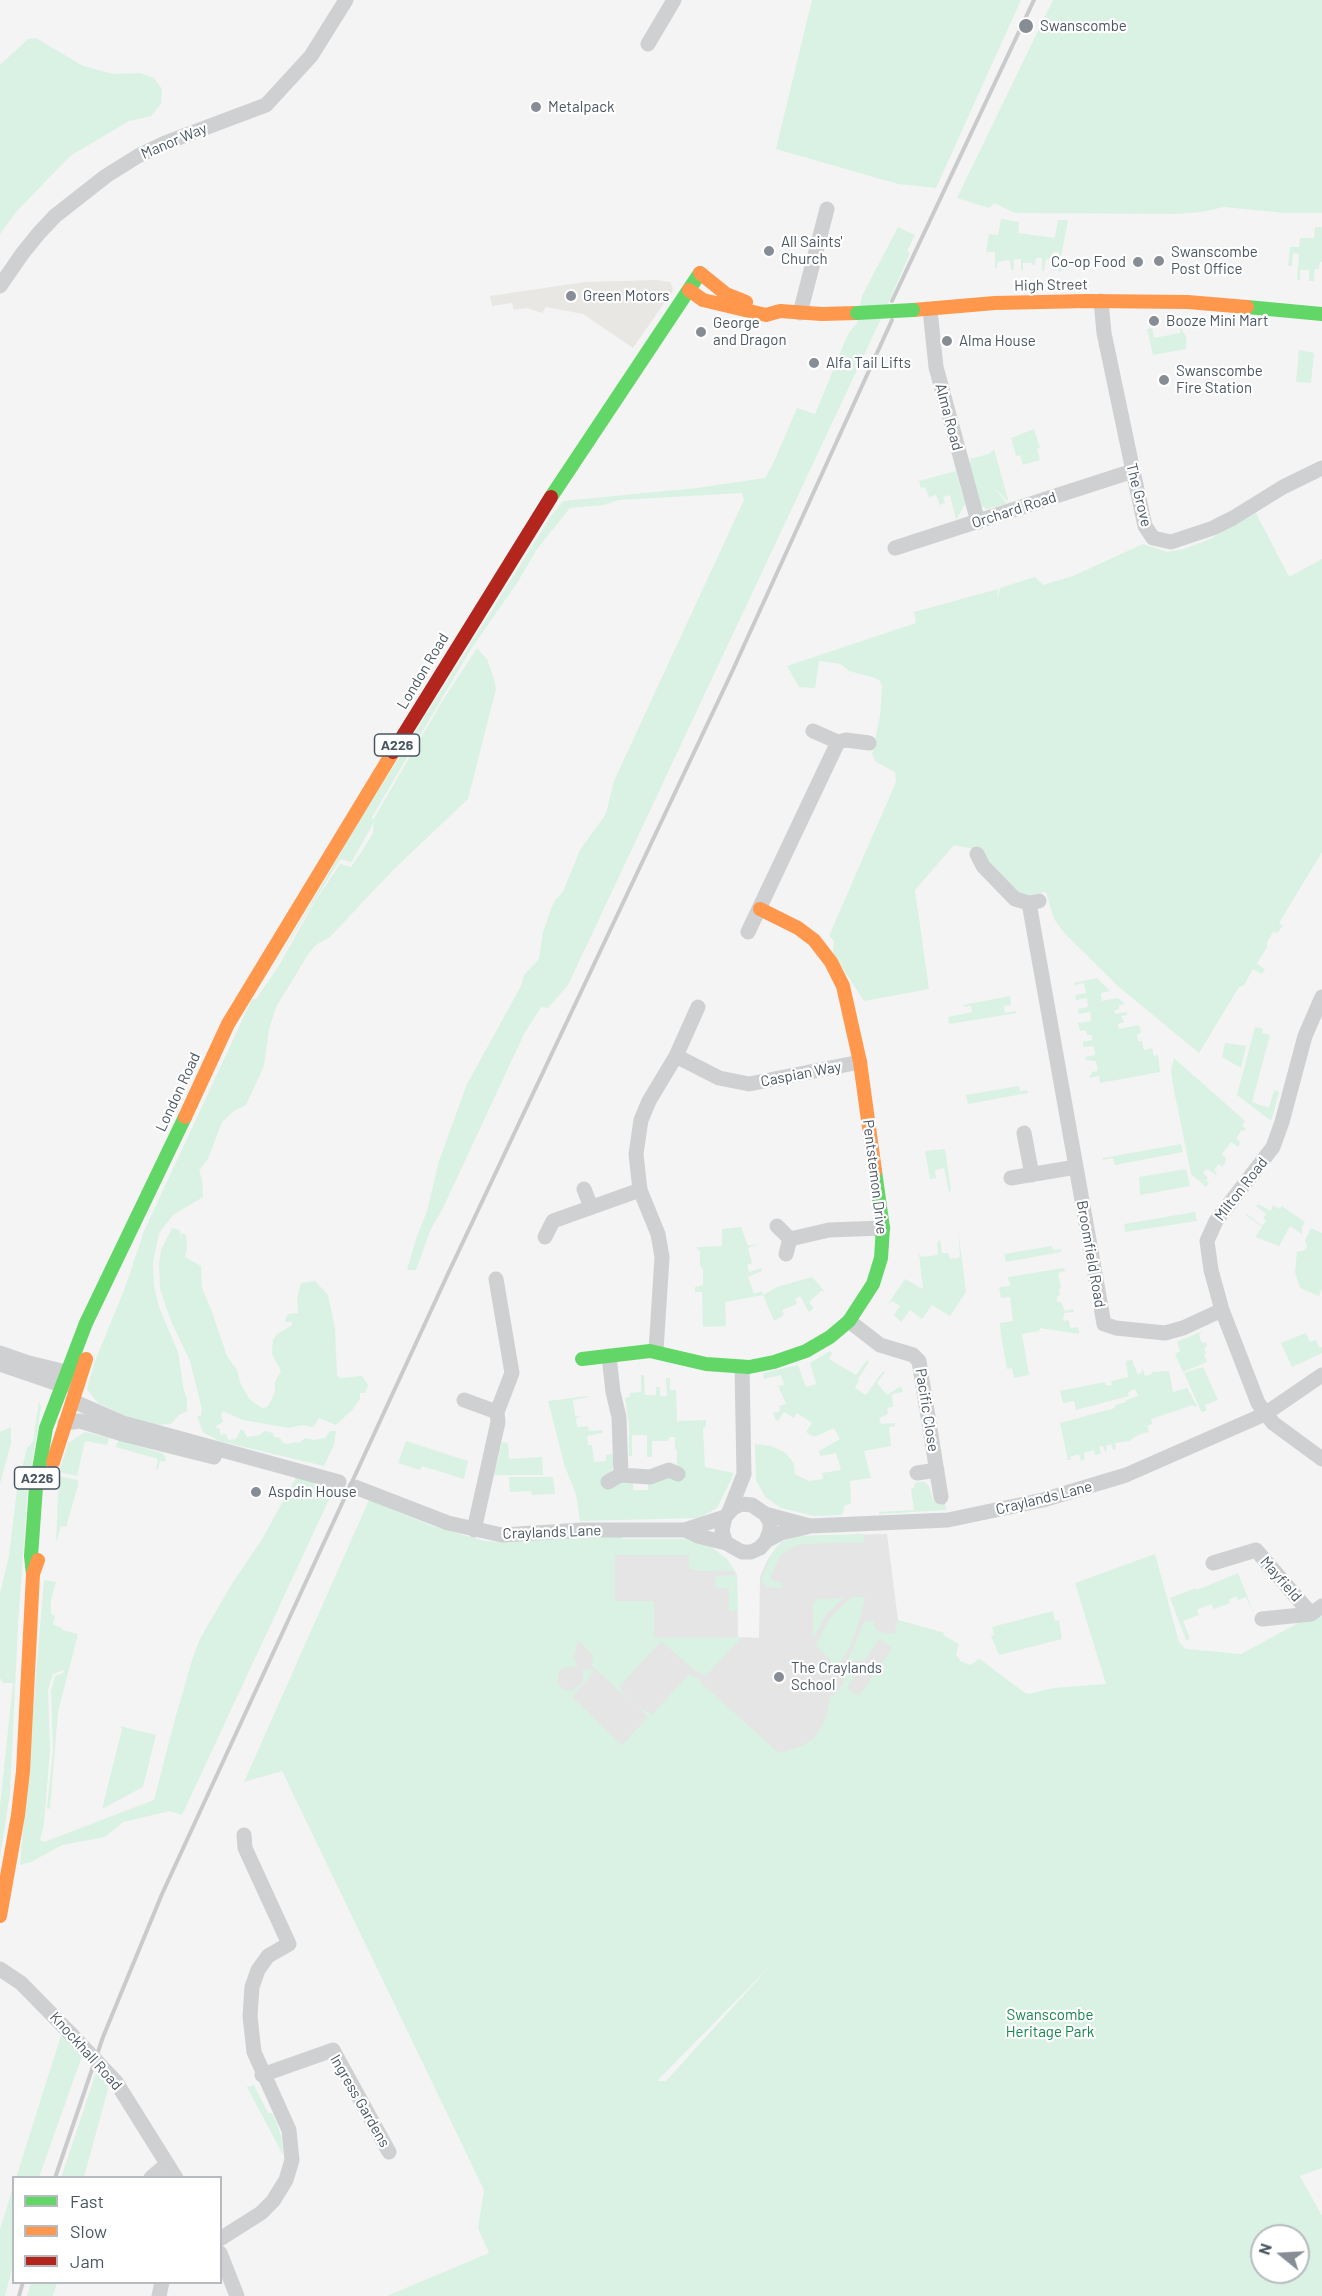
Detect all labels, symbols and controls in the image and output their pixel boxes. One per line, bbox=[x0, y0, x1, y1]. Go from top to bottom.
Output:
marker: Swanscombe bbox=[1017, 17, 1035, 35]
place label: Swanscombe bbox=[1040, 17, 1127, 35]
place label: Metalpack bbox=[548, 98, 614, 116]
marker: Metalpack bbox=[529, 100, 543, 114]
street label: Manor Way bbox=[138, 119, 210, 163]
place label: All Saints' Church bbox=[781, 233, 843, 268]
place label: Swanscombe Post Office bbox=[1171, 243, 1258, 278]
marker: All Saints' Church bbox=[762, 244, 776, 258]
place label: Co-op Food bbox=[1051, 253, 1126, 271]
marker: Swanscombe Post Office bbox=[1152, 254, 1166, 268]
marker: Co-op Food bbox=[1131, 255, 1145, 269]
street label: High Street bbox=[1014, 275, 1088, 295]
place label: Green Motors bbox=[583, 287, 670, 305]
marker: Green Motors bbox=[564, 289, 578, 303]
place label: Booze Mini Mart bbox=[1166, 312, 1268, 330]
place label: George and Dragon bbox=[713, 314, 786, 349]
marker: Booze Mini Mart bbox=[1147, 314, 1161, 328]
marker: George and Dragon bbox=[694, 325, 708, 339]
place label: Alma House bbox=[959, 332, 1036, 350]
marker: Alma House bbox=[940, 334, 954, 348]
place label: Alfa Tail Lifts bbox=[826, 354, 911, 372]
marker: Alfa Tail Lifts bbox=[807, 356, 821, 370]
place label: Swanscombe Fire Station bbox=[1176, 362, 1263, 397]
marker: Swanscombe Fire Station bbox=[1157, 373, 1171, 387]
street label: Alma Road bbox=[931, 381, 967, 453]
street label: The Grove bbox=[1122, 461, 1156, 529]
street label: Orchard Road bbox=[969, 488, 1059, 532]
street label: London Road bbox=[393, 630, 453, 712]
road number: A226 bbox=[374, 734, 420, 756]
street label: London Road bbox=[152, 1050, 204, 1134]
street label: Caspian Way bbox=[759, 1057, 843, 1091]
street label: Pentstemon Drive bbox=[859, 1119, 891, 1235]
street label: Milton Road bbox=[1211, 1154, 1271, 1224]
street label: Broomfield Road bbox=[1073, 1199, 1109, 1309]
street label: Pacific Close bbox=[912, 1367, 942, 1453]
road number: A226 bbox=[15, 1467, 60, 1489]
street label: Craylands Lane bbox=[994, 1477, 1094, 1519]
place label: Aspdin House bbox=[268, 1483, 357, 1501]
marker: Aspdin House bbox=[249, 1485, 263, 1499]
street label: Craylands Lane bbox=[502, 1521, 602, 1543]
street label: Mayfield bbox=[1256, 1553, 1306, 1605]
place label: The Craylands School bbox=[791, 1659, 882, 1694]
marker: The Craylands School bbox=[772, 1670, 786, 1684]
park label: Swanscombe Heritage Park bbox=[1006, 2006, 1094, 2041]
street label: Knockhall Road bbox=[46, 2008, 126, 2094]
street label: Ingress Gardens bbox=[326, 2051, 394, 2151]
legend bbox=[12, 2176, 222, 2284]
text: Fast bbox=[70, 2190, 104, 2212]
text: Slow bbox=[70, 2220, 107, 2242]
north arrow bbox=[1250, 2224, 1310, 2284]
text: N bbox=[1254, 2241, 1275, 2257]
text: Jam bbox=[70, 2250, 104, 2272]

